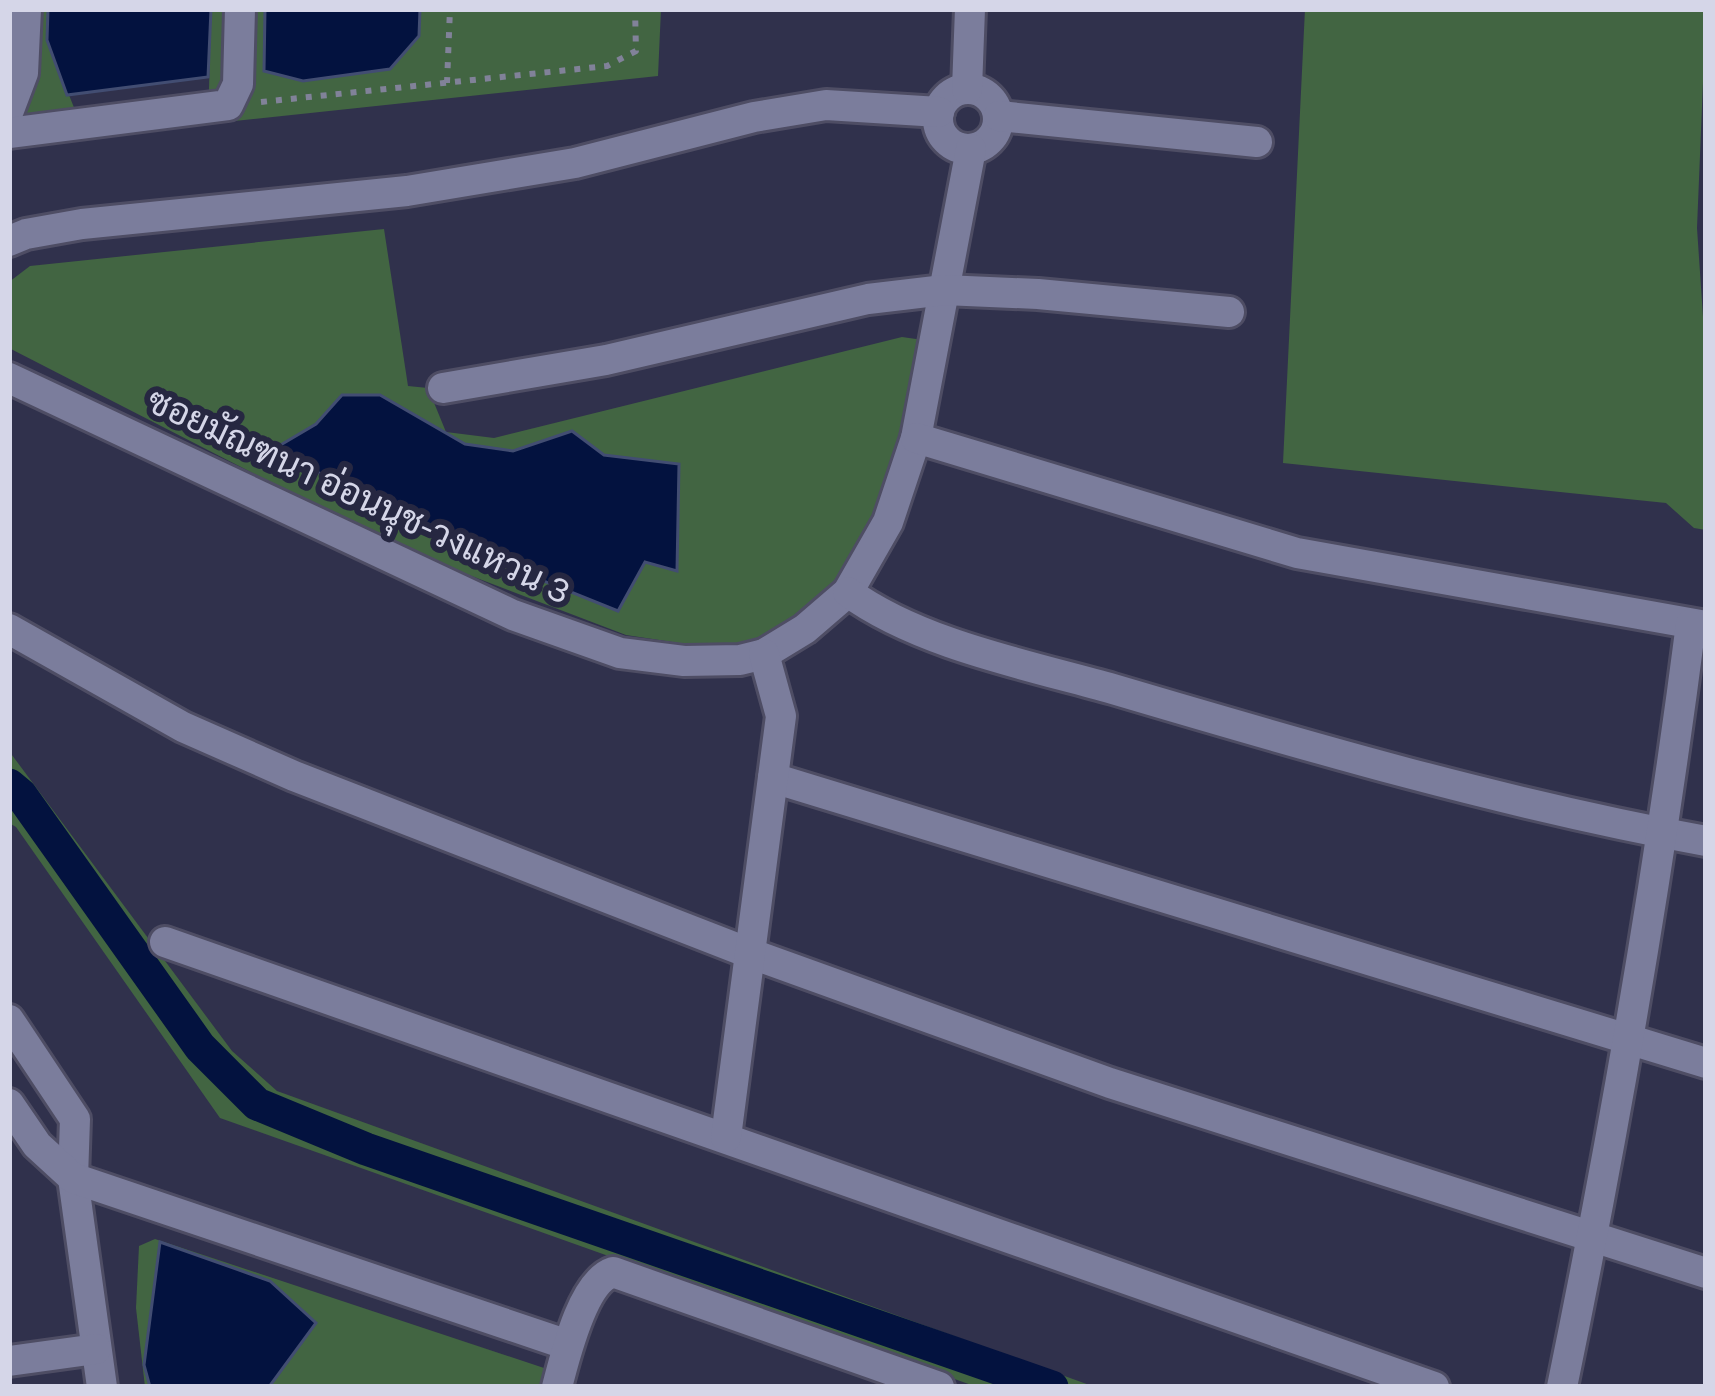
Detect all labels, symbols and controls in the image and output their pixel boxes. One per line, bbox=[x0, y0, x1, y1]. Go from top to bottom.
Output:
street label: ซอยมัณฑนา อ่อนนุช-วงแหวน 3 bbox=[139, 379, 577, 615]

